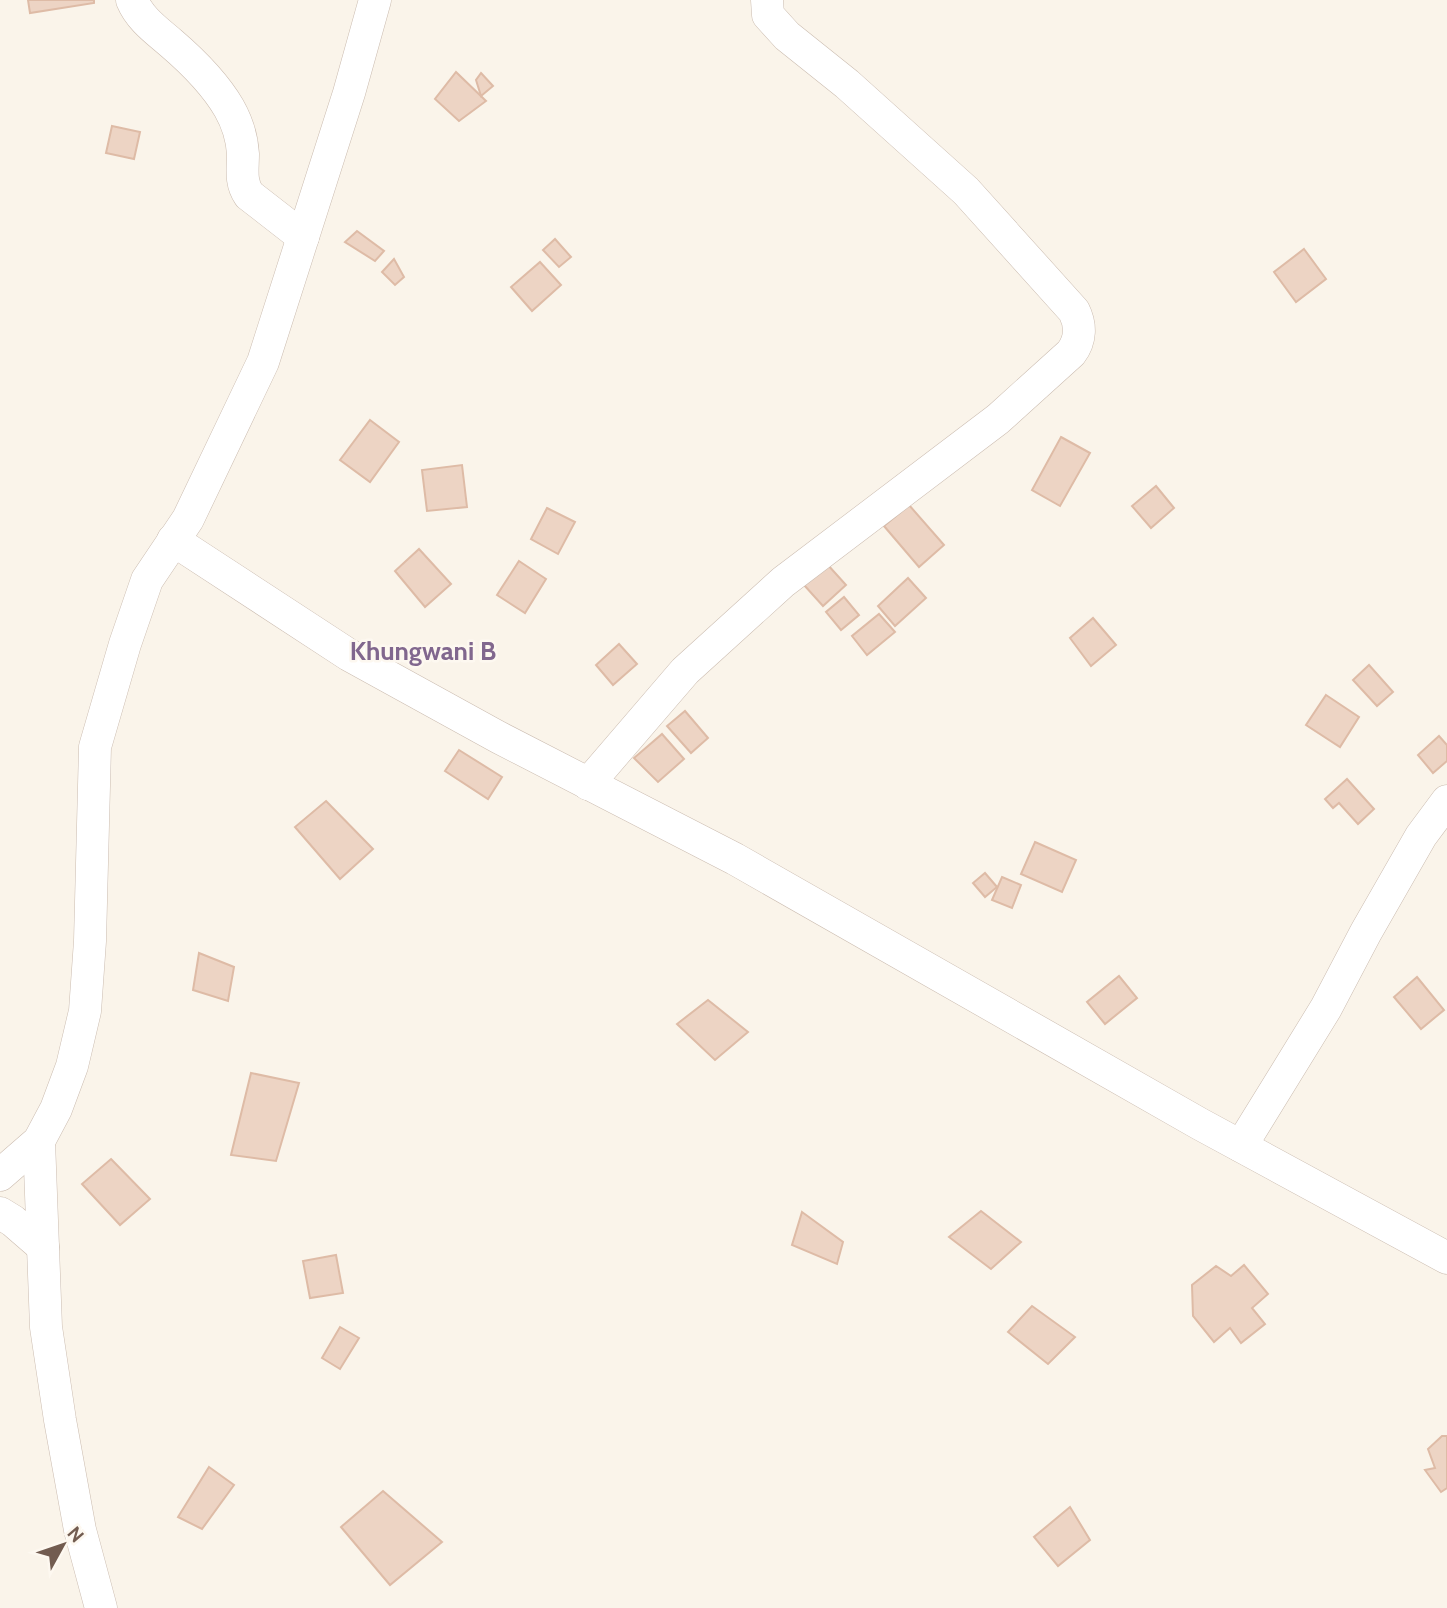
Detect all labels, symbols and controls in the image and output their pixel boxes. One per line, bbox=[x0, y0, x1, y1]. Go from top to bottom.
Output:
district label: Khungwani B bbox=[350, 635, 496, 667]
north arrow bbox=[28, 1510, 98, 1580]
text: N bbox=[63, 1522, 89, 1547]

